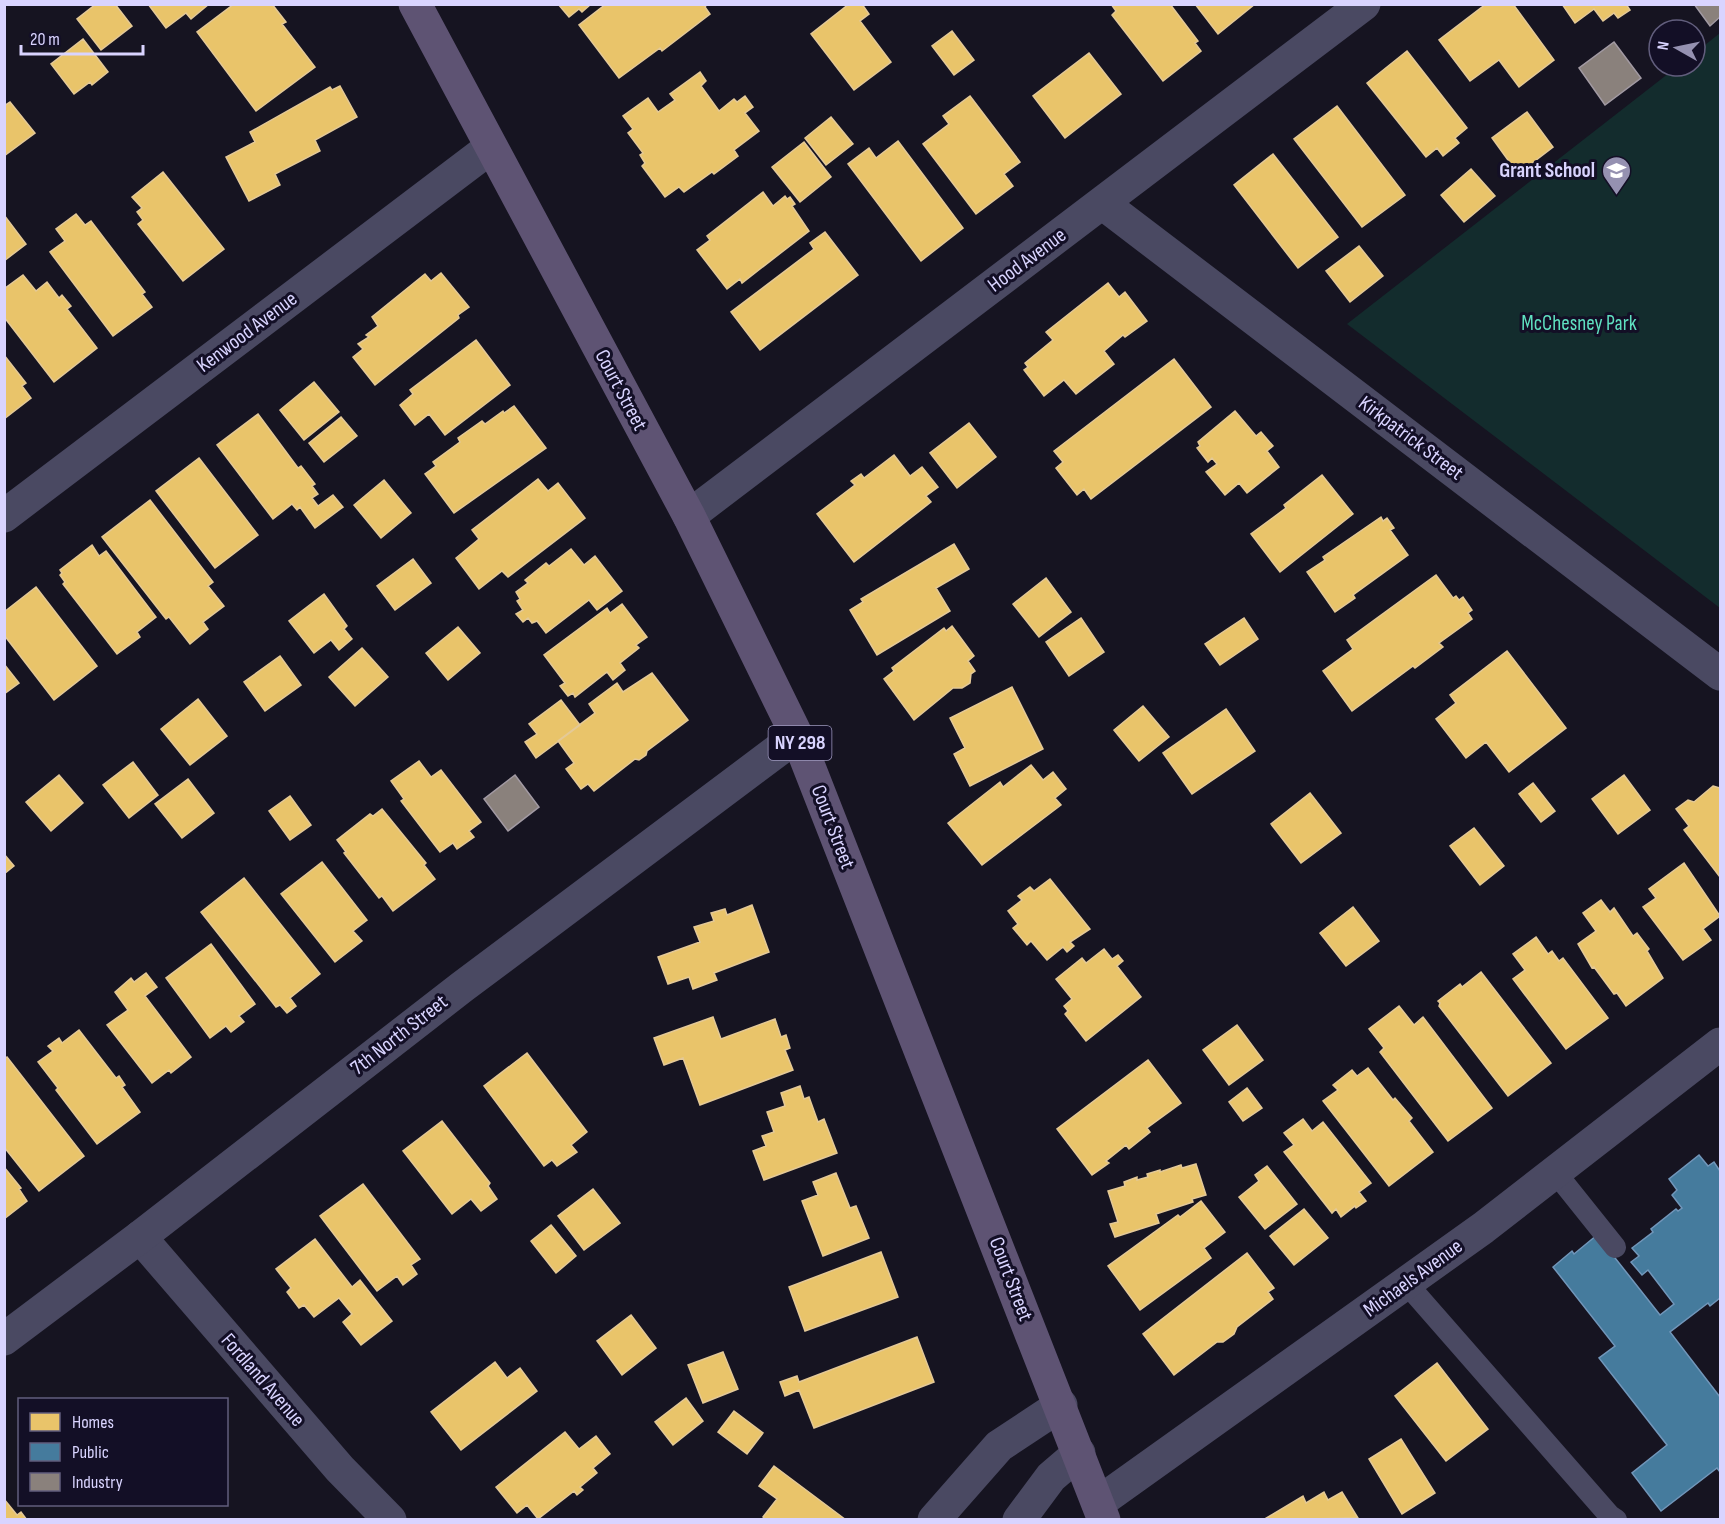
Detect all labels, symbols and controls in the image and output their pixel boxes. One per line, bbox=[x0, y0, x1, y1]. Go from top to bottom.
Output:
scale bar bbox=[21, 18, 142, 56]
north arrow bbox=[1647, 18, 1707, 78]
text: 20 m bbox=[30, 29, 60, 50]
text: N bbox=[1654, 40, 1674, 52]
school or university icon: Grant School bbox=[1600, 154, 1632, 196]
place label: Grant School bbox=[1499, 158, 1595, 183]
street label: Hood Avenue bbox=[983, 222, 1071, 298]
street label: Kenwood Avenue bbox=[192, 286, 302, 378]
park label: McChesney Park bbox=[1521, 311, 1637, 336]
street label: Court Street bbox=[589, 345, 653, 435]
street label: Kirkpatrick Street bbox=[1354, 390, 1468, 486]
road number: NY 298 bbox=[768, 726, 832, 760]
street label: Court Street bbox=[806, 782, 860, 872]
street label: 7th North Street bbox=[346, 989, 452, 1081]
street label: Court Street bbox=[984, 1234, 1038, 1324]
street label: Michaels Avenue bbox=[1359, 1234, 1467, 1322]
street label: Fordland Avenue bbox=[216, 1328, 310, 1432]
legend bbox=[18, 1398, 228, 1506]
text: Homes bbox=[72, 1412, 114, 1433]
text: Public bbox=[72, 1442, 109, 1463]
text: Industry bbox=[72, 1472, 123, 1493]

